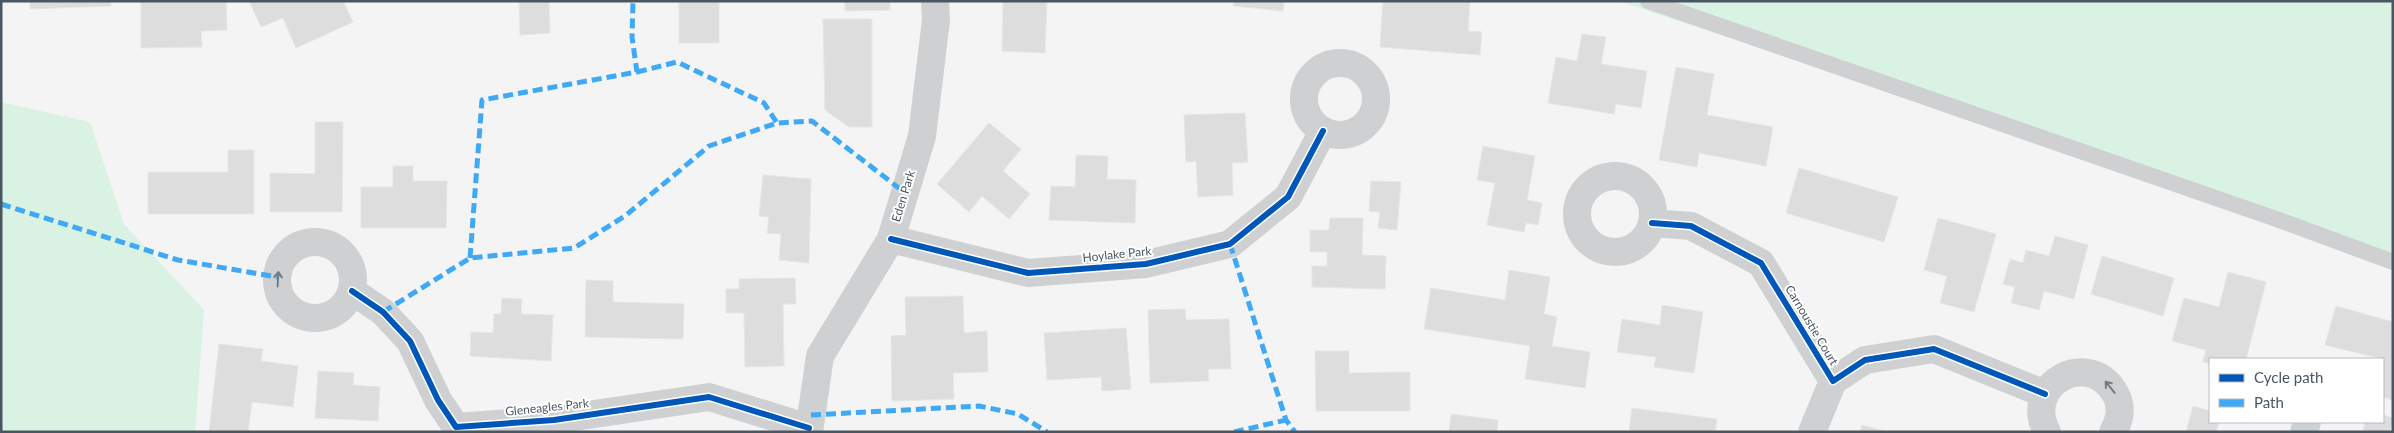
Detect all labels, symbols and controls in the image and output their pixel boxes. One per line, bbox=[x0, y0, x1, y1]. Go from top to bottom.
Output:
street label: Eden Park bbox=[888, 168, 918, 224]
street label: Hoylake Park bbox=[1082, 243, 1153, 265]
one-way arrow bbox=[274, 271, 283, 287]
street label: Carnoustie Court bbox=[1782, 282, 1842, 368]
legend bbox=[2209, 358, 2384, 423]
text: Cycle path bbox=[2254, 368, 2323, 386]
one-way arrow bbox=[2105, 380, 2115, 394]
text: Path bbox=[2254, 393, 2284, 411]
street label: Gleneagles Park bbox=[504, 395, 590, 419]

